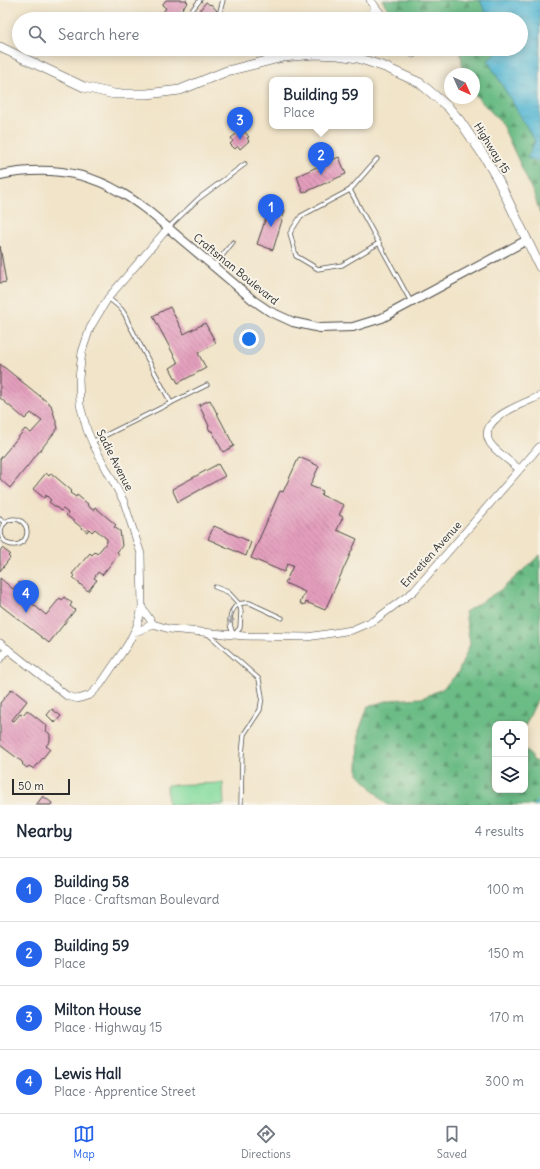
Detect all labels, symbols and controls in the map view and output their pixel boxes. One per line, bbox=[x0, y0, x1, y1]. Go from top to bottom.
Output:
search box bbox=[12, 12, 528, 56]
icon: search bbox=[26, 23, 48, 45]
text: Search here bbox=[58, 25, 139, 44]
north arrow bbox=[444, 68, 480, 104]
popup bbox=[269, 77, 373, 129]
text: Building 59 bbox=[283, 85, 359, 104]
text: Place bbox=[283, 104, 315, 121]
pin: 3 bbox=[227, 107, 253, 140]
street label: Highway 15 bbox=[471, 120, 513, 176]
pin: 2 bbox=[308, 142, 334, 175]
pin: 1 bbox=[258, 194, 284, 227]
street label: Craftsman Boulevard bbox=[191, 230, 282, 308]
your location bbox=[239, 329, 259, 349]
street label: Sadie Avenue bbox=[94, 427, 136, 493]
street label: Entretien Avenue bbox=[398, 518, 464, 590]
pin: 4 bbox=[13, 580, 39, 613]
one-way arrow bbox=[227, 611, 235, 624]
map controls bbox=[492, 721, 528, 793]
button: locate bbox=[492, 721, 528, 757]
button: layers bbox=[492, 757, 528, 793]
scale bar bbox=[12, 777, 70, 796]
text: 50 m bbox=[18, 779, 44, 793]
text: Nearby bbox=[16, 820, 72, 842]
text: 4 results bbox=[475, 823, 524, 840]
text: Building 58 bbox=[54, 872, 129, 891]
text: 1 bbox=[26, 881, 32, 898]
text: 100 m bbox=[487, 881, 524, 898]
text: Place · Craftsman Boulevard bbox=[54, 891, 219, 908]
text: Building 59 bbox=[54, 936, 129, 955]
text: 2 bbox=[25, 945, 33, 962]
text: 150 m bbox=[488, 945, 524, 962]
text: Place bbox=[54, 955, 85, 972]
text: Milton House bbox=[54, 1000, 141, 1019]
text: 3 bbox=[25, 1009, 33, 1026]
text: 170 m bbox=[489, 1009, 524, 1026]
text: Place · Highway 15 bbox=[54, 1019, 162, 1036]
text: Lewis Hall bbox=[54, 1064, 121, 1083]
text: 4 bbox=[25, 1073, 33, 1090]
text: 300 m bbox=[485, 1073, 524, 1090]
text: Place · Apprentice Street bbox=[54, 1083, 196, 1100]
tab: Map bbox=[73, 1123, 95, 1161]
tab: Directions bbox=[241, 1123, 291, 1161]
tab: Saved bbox=[437, 1123, 467, 1161]

